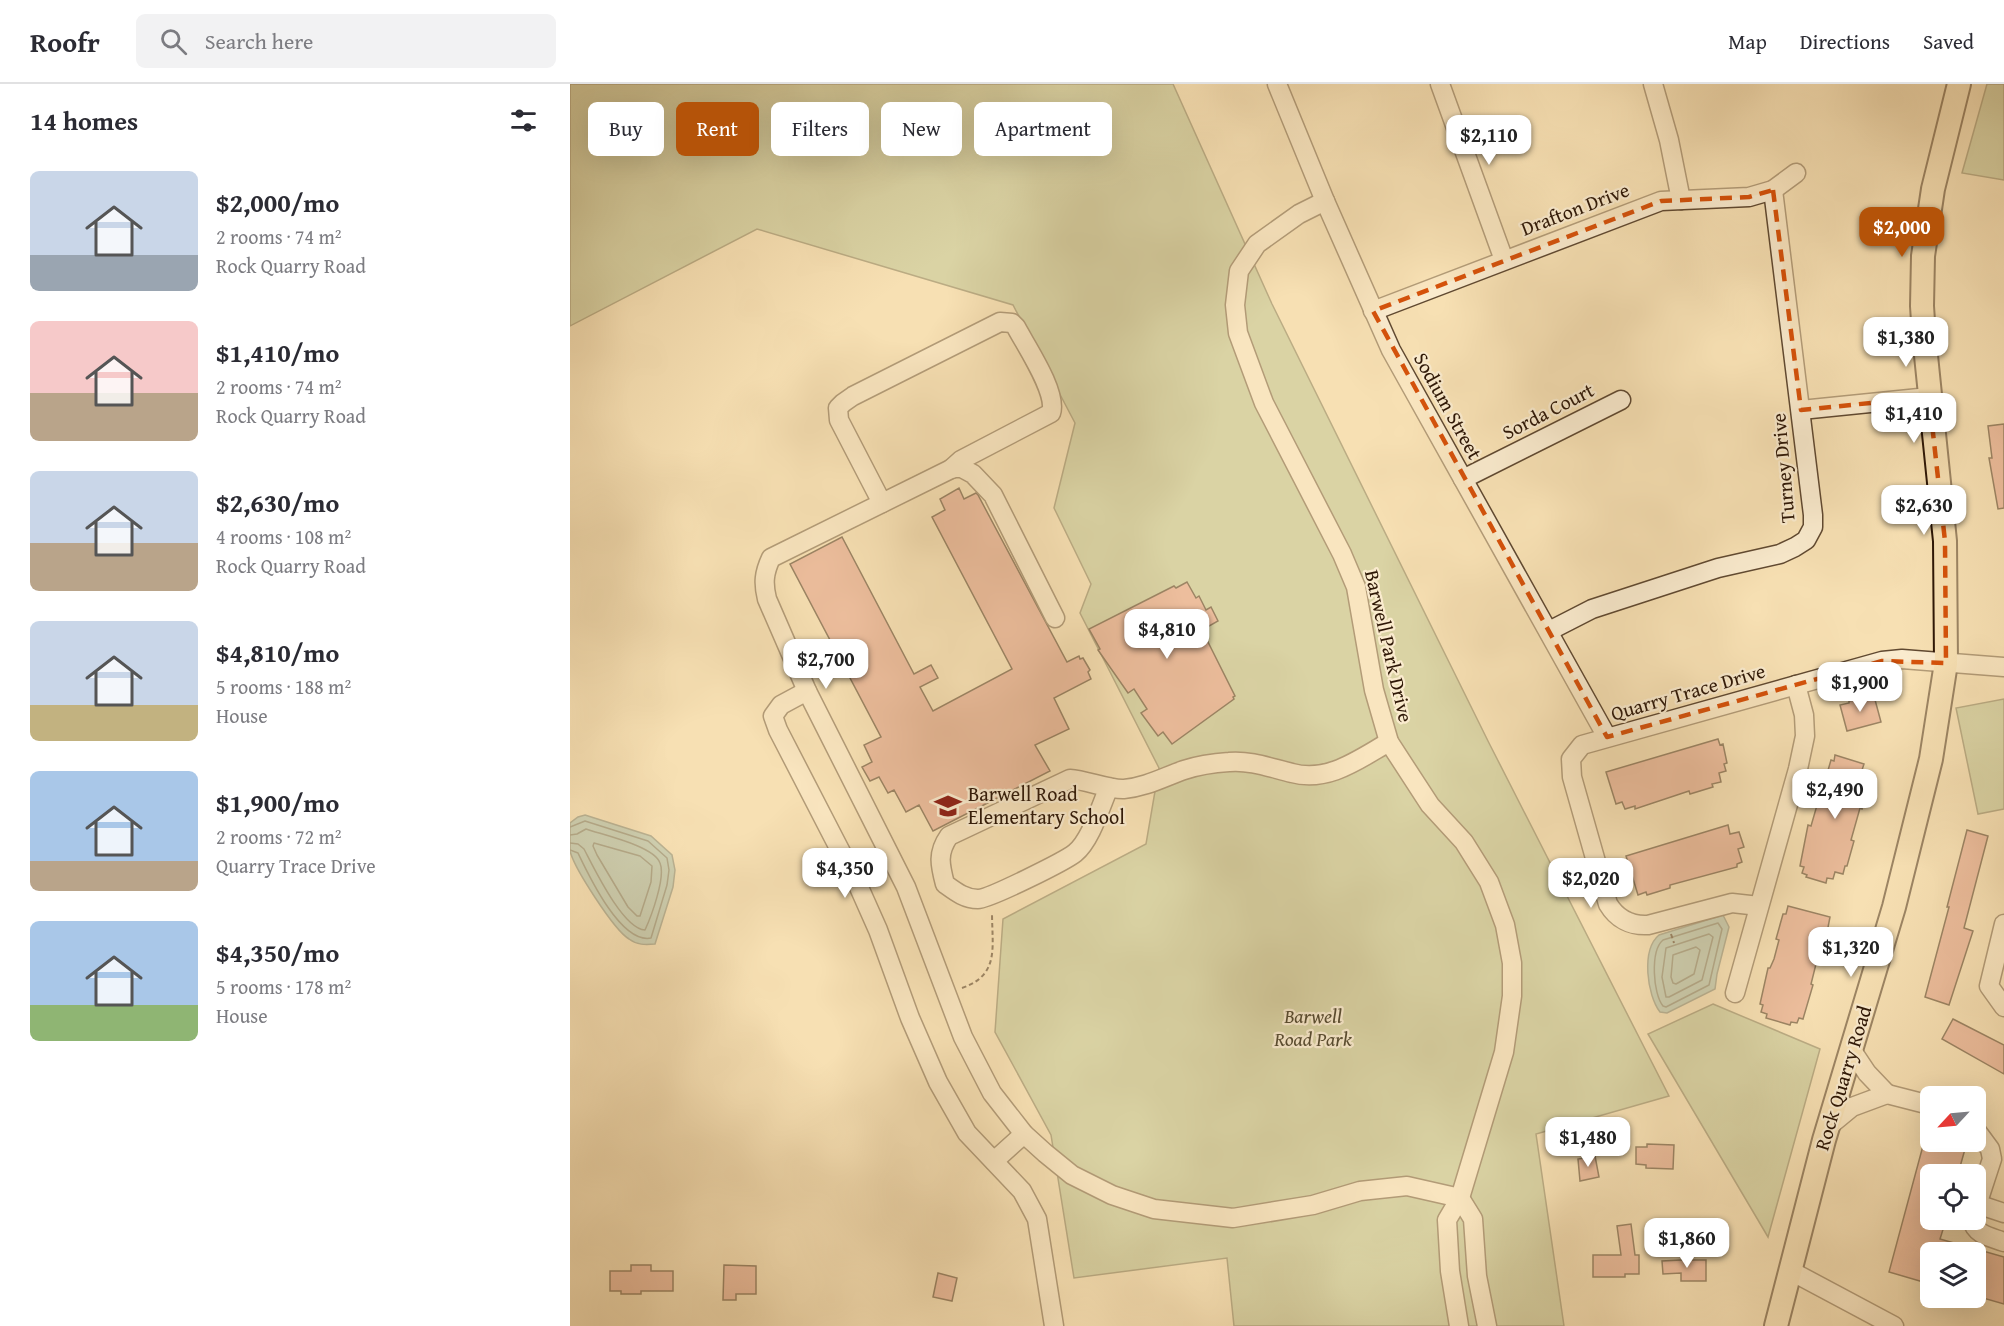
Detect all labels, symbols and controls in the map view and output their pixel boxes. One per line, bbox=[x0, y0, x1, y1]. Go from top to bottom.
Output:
search box bbox=[136, 14, 556, 68]
text: Roofr bbox=[30, 21, 100, 62]
icon: search bbox=[157, 25, 190, 58]
text: Search here bbox=[205, 25, 313, 57]
text: Map bbox=[1728, 26, 1767, 57]
text: Directions bbox=[1800, 26, 1890, 57]
text: Saved bbox=[1923, 26, 1974, 57]
text: 14 homes bbox=[30, 101, 138, 140]
chip: Buy bbox=[588, 102, 664, 156]
chip: Rent bbox=[676, 102, 759, 156]
chip: Filters bbox=[771, 102, 869, 156]
chip: New bbox=[881, 102, 962, 156]
chip: Apartment bbox=[974, 102, 1112, 156]
icon: filters bbox=[507, 104, 540, 137]
pin: $2,110 bbox=[1440, 115, 1538, 166]
text: $2,110 bbox=[1460, 120, 1518, 149]
street label: Drafton Drive bbox=[1516, 175, 1633, 242]
text: $2,000/mo bbox=[216, 183, 339, 222]
icon: home bbox=[78, 195, 150, 267]
pin: $2,000 bbox=[1853, 207, 1951, 258]
text: $2,000 bbox=[1873, 212, 1931, 241]
text: 2 rooms · 74 m² bbox=[216, 222, 342, 251]
text: Rock Quarry Road bbox=[216, 251, 366, 280]
pin: $1,380 bbox=[1857, 317, 1955, 368]
text: $1,380 bbox=[1877, 322, 1935, 351]
text: $1,410/mo bbox=[216, 333, 339, 372]
icon: home bbox=[78, 345, 150, 417]
street label: Sodium Street bbox=[1407, 347, 1490, 465]
text: 2 rooms · 74 m² bbox=[216, 372, 342, 401]
street label: Sorda Court bbox=[1497, 375, 1599, 446]
pin: $1,410 bbox=[1865, 393, 1963, 444]
text: $1,410 bbox=[1885, 398, 1943, 427]
text: Rock Quarry Road bbox=[216, 401, 366, 430]
street label: Turney Drive bbox=[1763, 412, 1802, 524]
text: $2,630/mo bbox=[216, 483, 339, 522]
pin: $2,630 bbox=[1875, 485, 1973, 536]
text: $2,630 bbox=[1895, 490, 1953, 519]
icon: home bbox=[78, 495, 150, 567]
text: 4 rooms · 108 m² bbox=[216, 522, 351, 551]
text: Rock Quarry Road bbox=[216, 551, 366, 580]
street label: Barwell Park Drive bbox=[1358, 567, 1421, 725]
pin: $4,810 bbox=[1118, 609, 1216, 660]
text: $4,810 bbox=[1138, 614, 1196, 643]
text: $4,810/mo bbox=[216, 633, 339, 672]
pin: $2,700 bbox=[777, 639, 875, 690]
text: $2,700 bbox=[797, 644, 855, 673]
icon: home bbox=[78, 645, 150, 717]
street label: Quarry Trace Drive bbox=[1607, 656, 1769, 727]
pin: $1,900 bbox=[1811, 662, 1909, 713]
text: $1,900 bbox=[1831, 667, 1889, 696]
text: 5 rooms · 188 m² bbox=[216, 672, 351, 701]
text: House bbox=[216, 701, 268, 730]
pin: $2,490 bbox=[1786, 769, 1884, 820]
text: $2,490 bbox=[1806, 774, 1864, 803]
place label: Barwell Road Elementary School bbox=[968, 779, 1125, 831]
text: $1,900/mo bbox=[216, 783, 339, 822]
school or university icon: Barwell Road Elementary School bbox=[933, 791, 963, 821]
icon: home bbox=[78, 795, 150, 867]
text: 2 rooms · 72 m² bbox=[216, 822, 342, 851]
pin: $4,350 bbox=[796, 848, 894, 899]
text: Quarry Trace Drive bbox=[216, 851, 376, 880]
text: $4,350 bbox=[816, 853, 874, 882]
pin: $2,020 bbox=[1542, 858, 1640, 909]
text: $2,020 bbox=[1562, 863, 1620, 892]
pin: $1,320 bbox=[1802, 927, 1900, 978]
text: $1,320 bbox=[1822, 932, 1880, 961]
text: $4,350/mo bbox=[216, 933, 339, 972]
icon: home bbox=[78, 945, 150, 1017]
text: 5 rooms · 178 m² bbox=[216, 972, 351, 1001]
text: House bbox=[216, 1001, 268, 1030]
park label: Barwell Road Park bbox=[1273, 1001, 1353, 1053]
street label: Rock Quarry Road bbox=[1807, 1002, 1878, 1154]
north arrow bbox=[1920, 1086, 1986, 1152]
map controls bbox=[1920, 1086, 1986, 1308]
pin: $1,480 bbox=[1539, 1117, 1637, 1168]
text: $1,480 bbox=[1559, 1122, 1617, 1151]
button: locate bbox=[1920, 1164, 1986, 1230]
pin: $1,860 bbox=[1638, 1218, 1736, 1269]
text: $1,860 bbox=[1658, 1223, 1716, 1252]
button: layers bbox=[1920, 1242, 1986, 1308]

